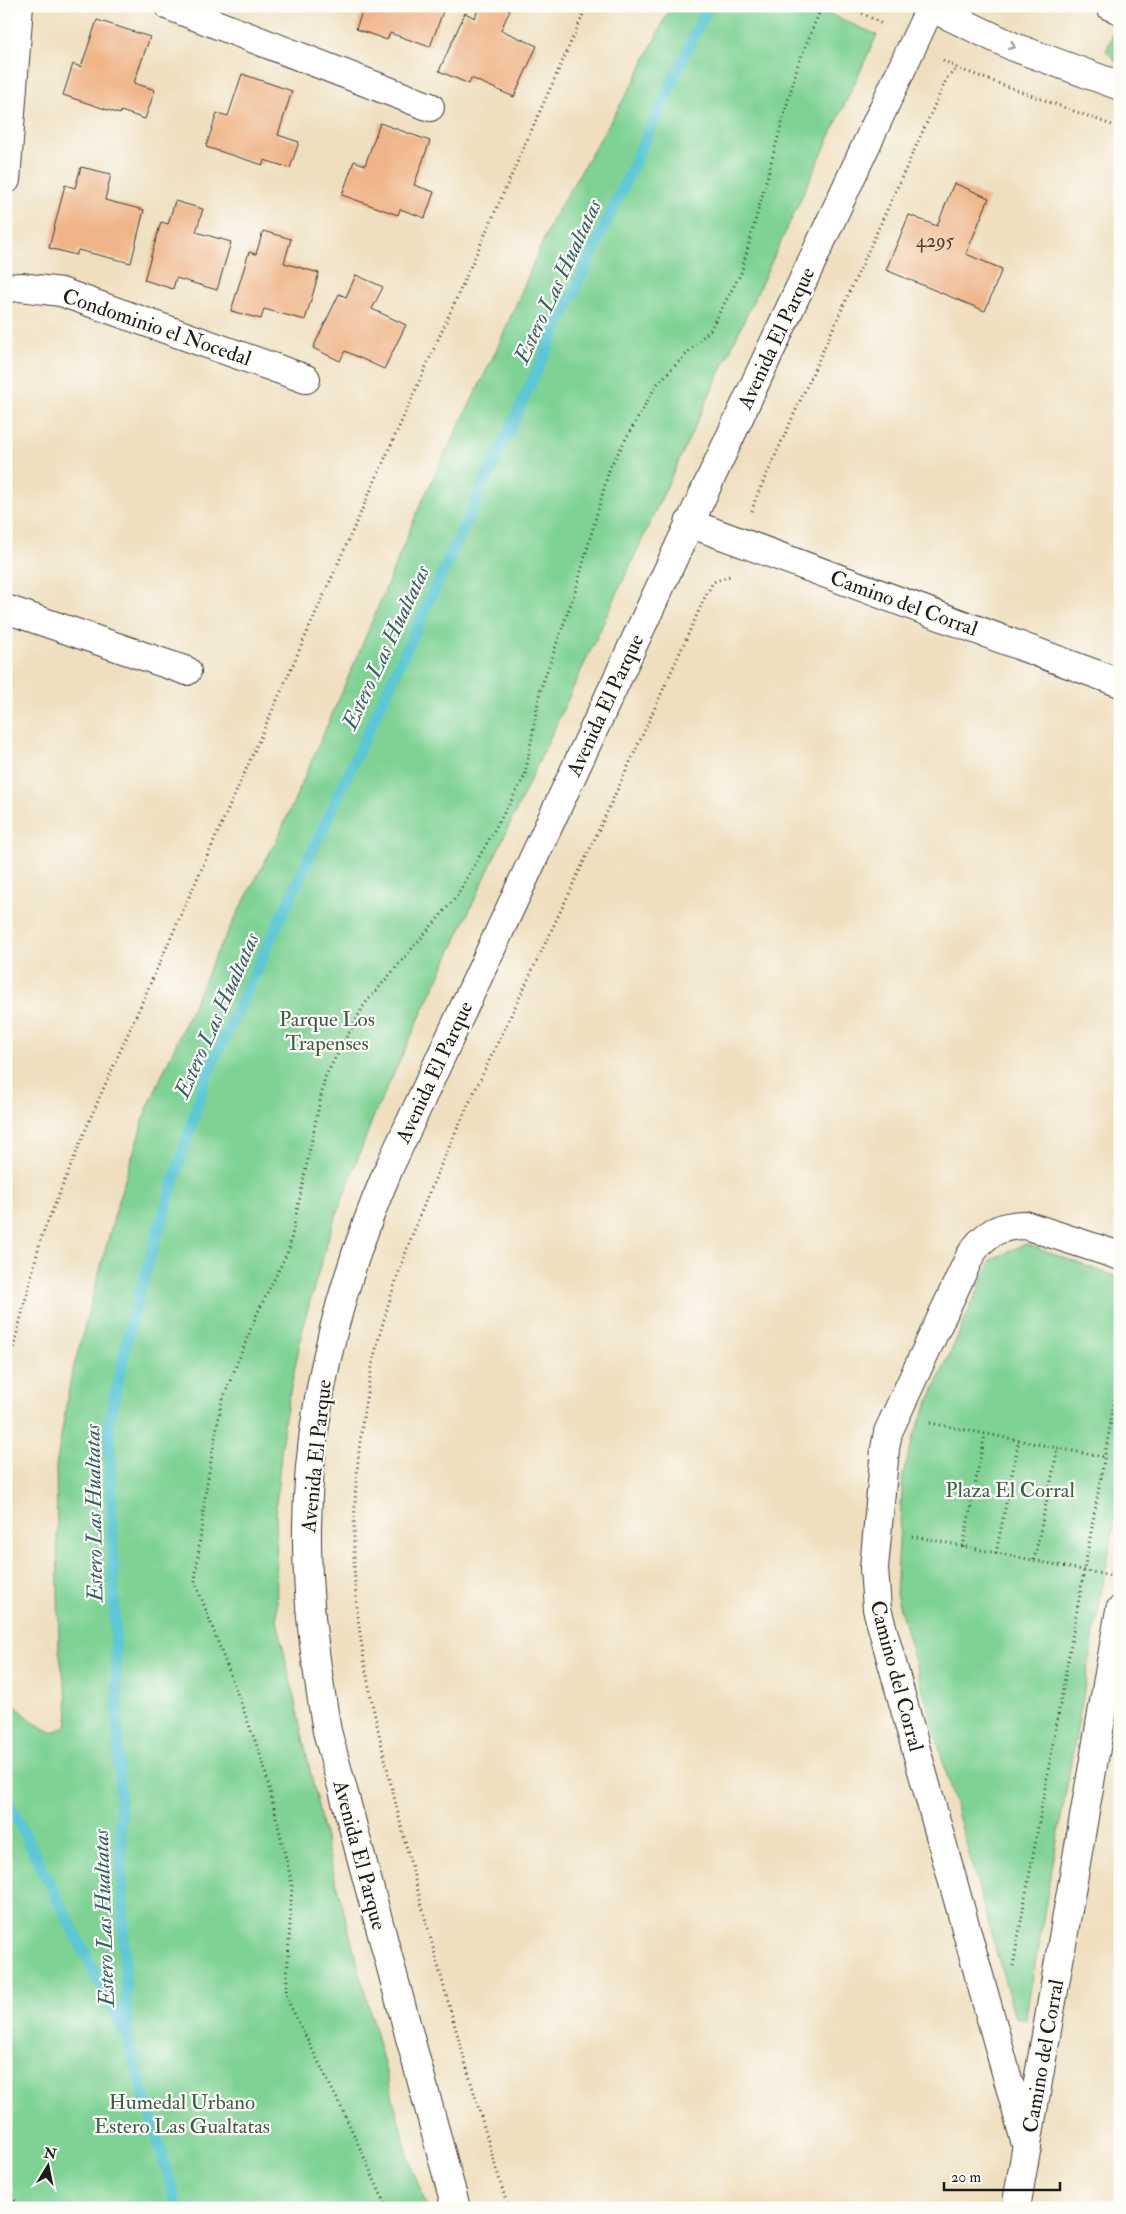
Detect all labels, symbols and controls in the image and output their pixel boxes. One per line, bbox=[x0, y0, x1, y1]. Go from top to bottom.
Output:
one-way arrow bbox=[1007, 39, 1016, 50]
water label: Estero Las Hualtatas bbox=[507, 194, 609, 370]
house number: 4295 bbox=[916, 229, 955, 253]
street label: Avenida El Parque bbox=[731, 263, 821, 415]
street label: Condominio el Nocedal bbox=[59, 282, 255, 373]
water label: Estero Las Hualtatas bbox=[335, 560, 437, 736]
street label: Camino del Corral bbox=[826, 564, 982, 643]
street label: Avenida El Parque bbox=[560, 630, 650, 782]
water label: Estero Las Hualtatas bbox=[167, 928, 266, 1104]
street label: Avenida El Parque bbox=[389, 997, 479, 1149]
park label: Parque Los Trapenses bbox=[279, 1006, 375, 1057]
street label: Avenida El Parque bbox=[295, 1378, 338, 1535]
water label: Estero Las Hualtatas bbox=[78, 1423, 110, 1604]
park label: Plaza El Corral bbox=[945, 1477, 1075, 1504]
street label: Camino del Corral bbox=[863, 1598, 930, 1755]
street label: Avenida El Parque bbox=[326, 1776, 393, 1933]
water label: Estero Las Hualtatas bbox=[87, 1828, 121, 2009]
street label: Camino del Corral bbox=[1017, 1977, 1070, 2135]
park label: Humedal Urbano Estero Las Gualtatas bbox=[94, 2089, 270, 2140]
north arrow bbox=[22, 2142, 72, 2192]
text: N bbox=[42, 2144, 58, 2163]
scale bar bbox=[944, 2159, 1060, 2191]
text: 20 m bbox=[951, 2168, 981, 2187]

